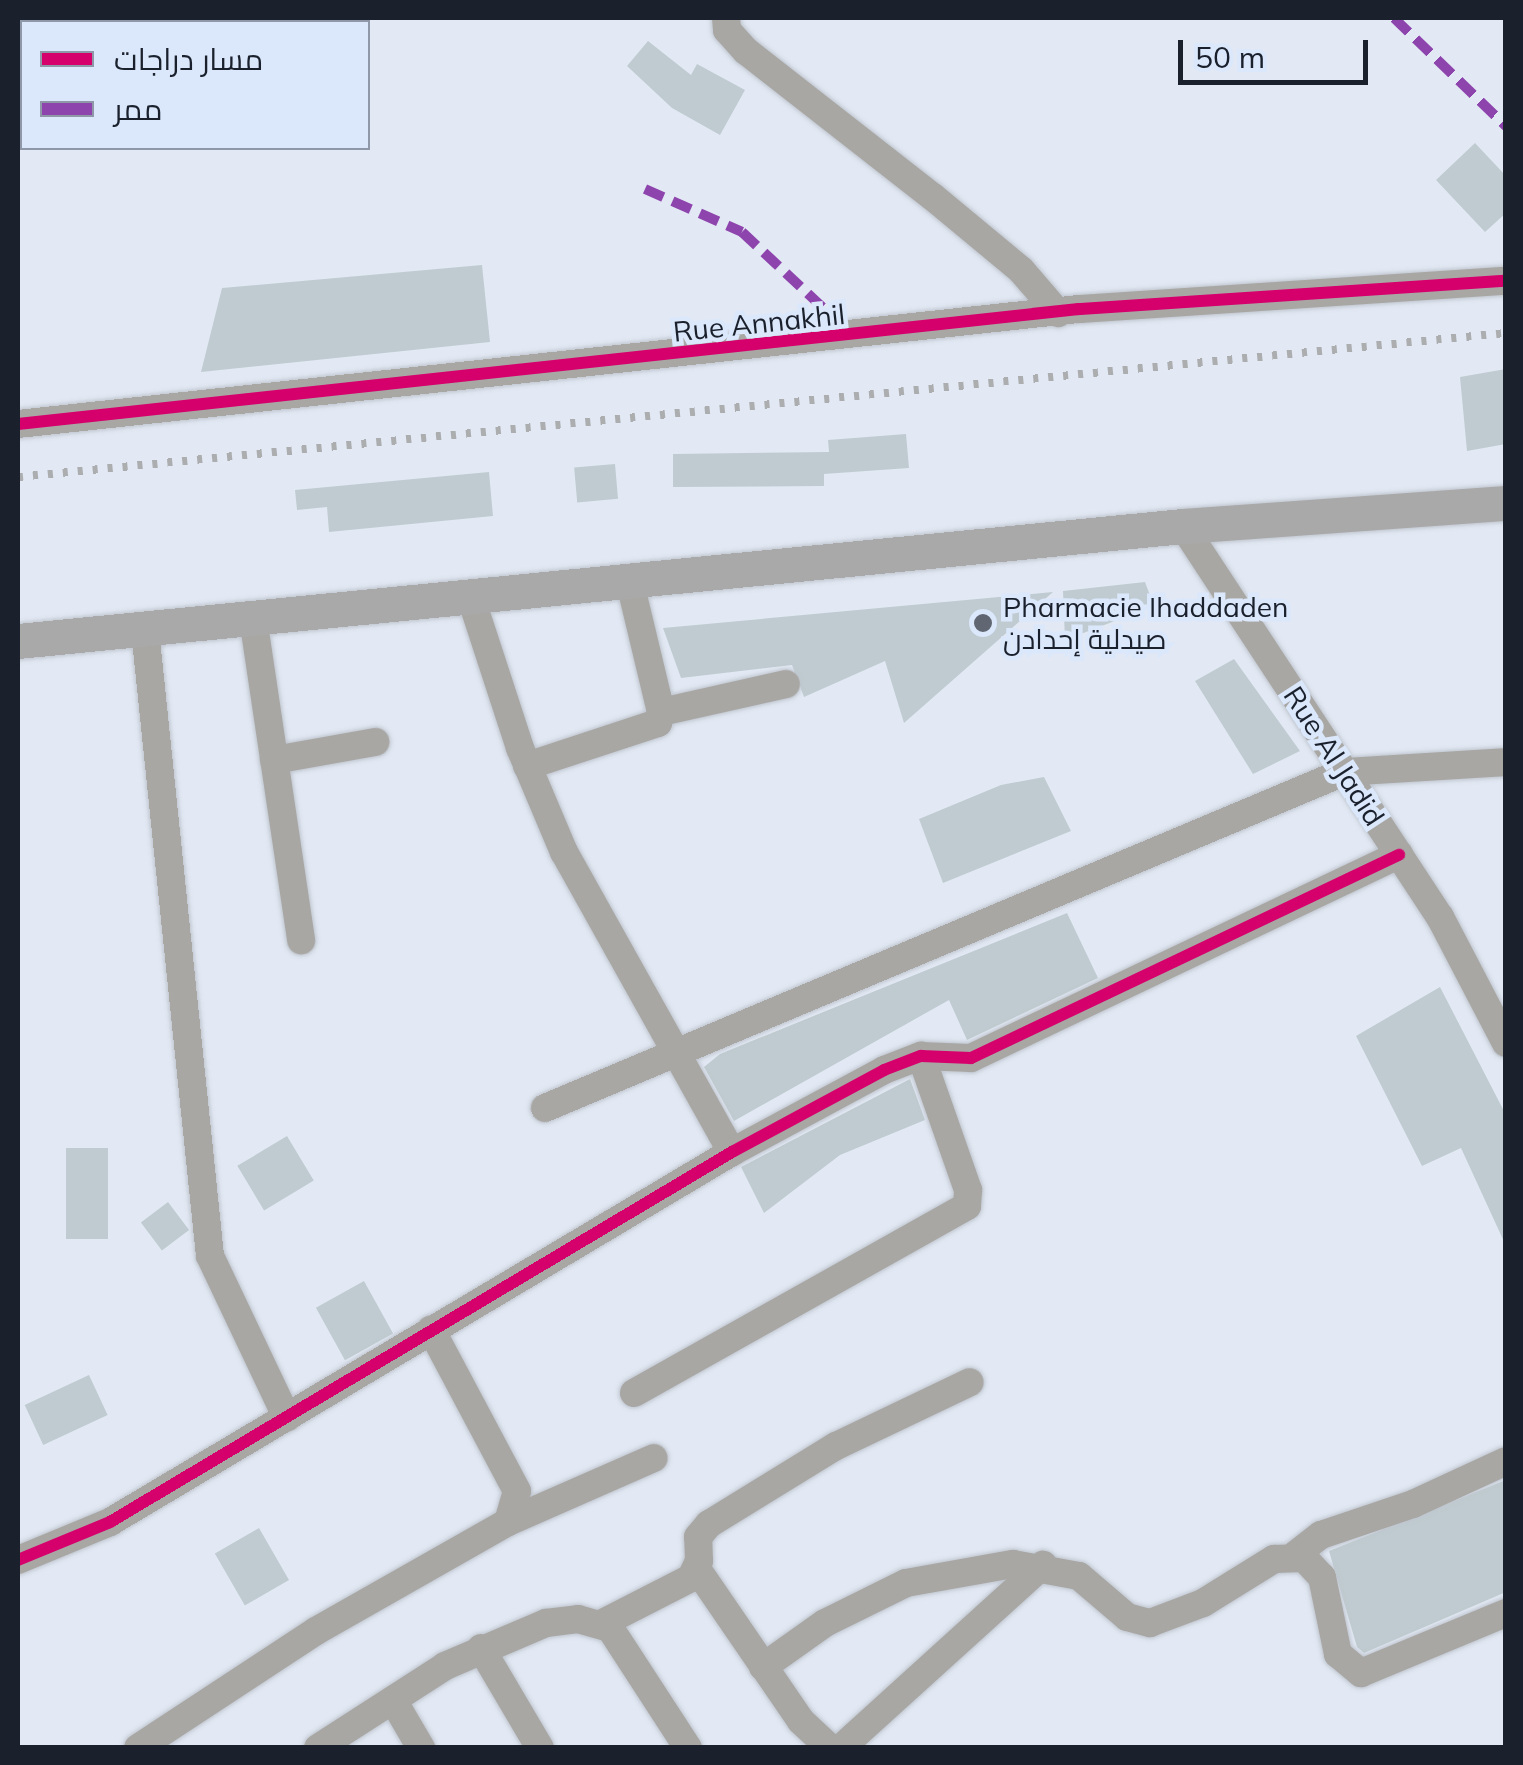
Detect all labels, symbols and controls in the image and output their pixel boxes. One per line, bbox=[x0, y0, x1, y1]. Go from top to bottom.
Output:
legend bbox=[20, 20, 370, 150]
scale bar bbox=[1183, 20, 1373, 82]
text: 50 m bbox=[1195, 38, 1265, 76]
text: مسار دراجات bbox=[114, 40, 263, 78]
text: ممر bbox=[114, 90, 163, 128]
street label: Rue Annakhil bbox=[672, 297, 846, 349]
place label: Pharmacie Ihaddaden صيدلية إحدادن bbox=[1003, 590, 1288, 656]
marker: Pharmacie Ihaddaden صيدلية إحدادن bbox=[972, 612, 994, 634]
street label: Rue Al Jadid bbox=[1277, 680, 1391, 832]

